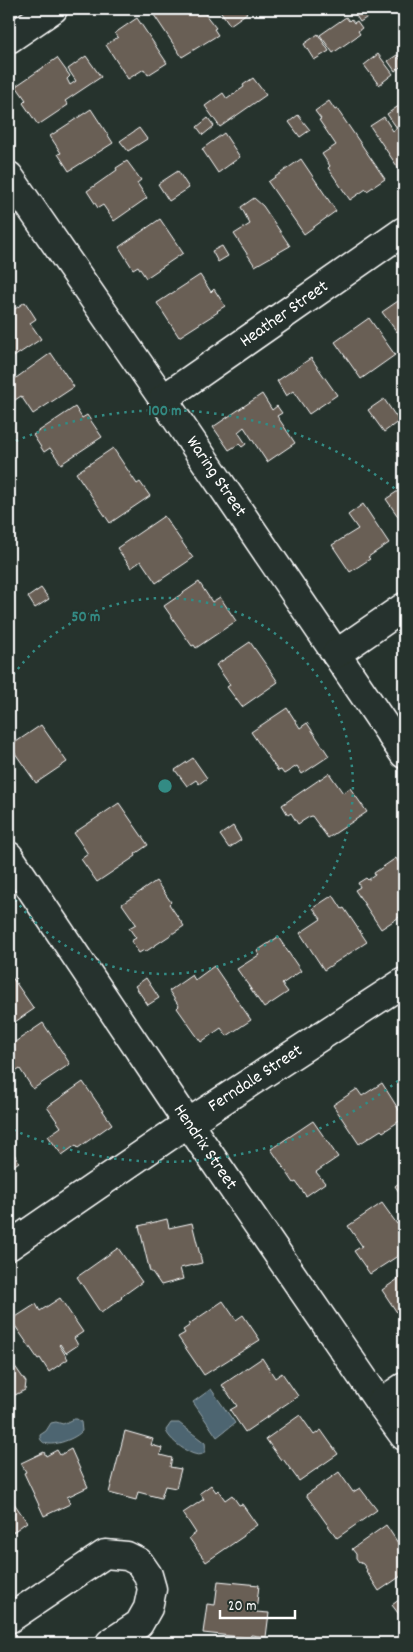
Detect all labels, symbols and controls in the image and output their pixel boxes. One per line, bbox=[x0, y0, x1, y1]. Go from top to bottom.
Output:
street label: Heather Street bbox=[235, 274, 334, 354]
text: 100 m bbox=[148, 401, 182, 423]
street label: Waring Street bbox=[179, 431, 252, 523]
text: 50 m bbox=[72, 607, 100, 629]
centre of rings bbox=[156, 777, 174, 795]
street label: Ferndale Street bbox=[204, 1039, 308, 1119]
street label: Hendrix Street bbox=[167, 1100, 243, 1195]
scale bar bbox=[220, 1587, 296, 1619]
text: 20 m bbox=[228, 1596, 256, 1618]

